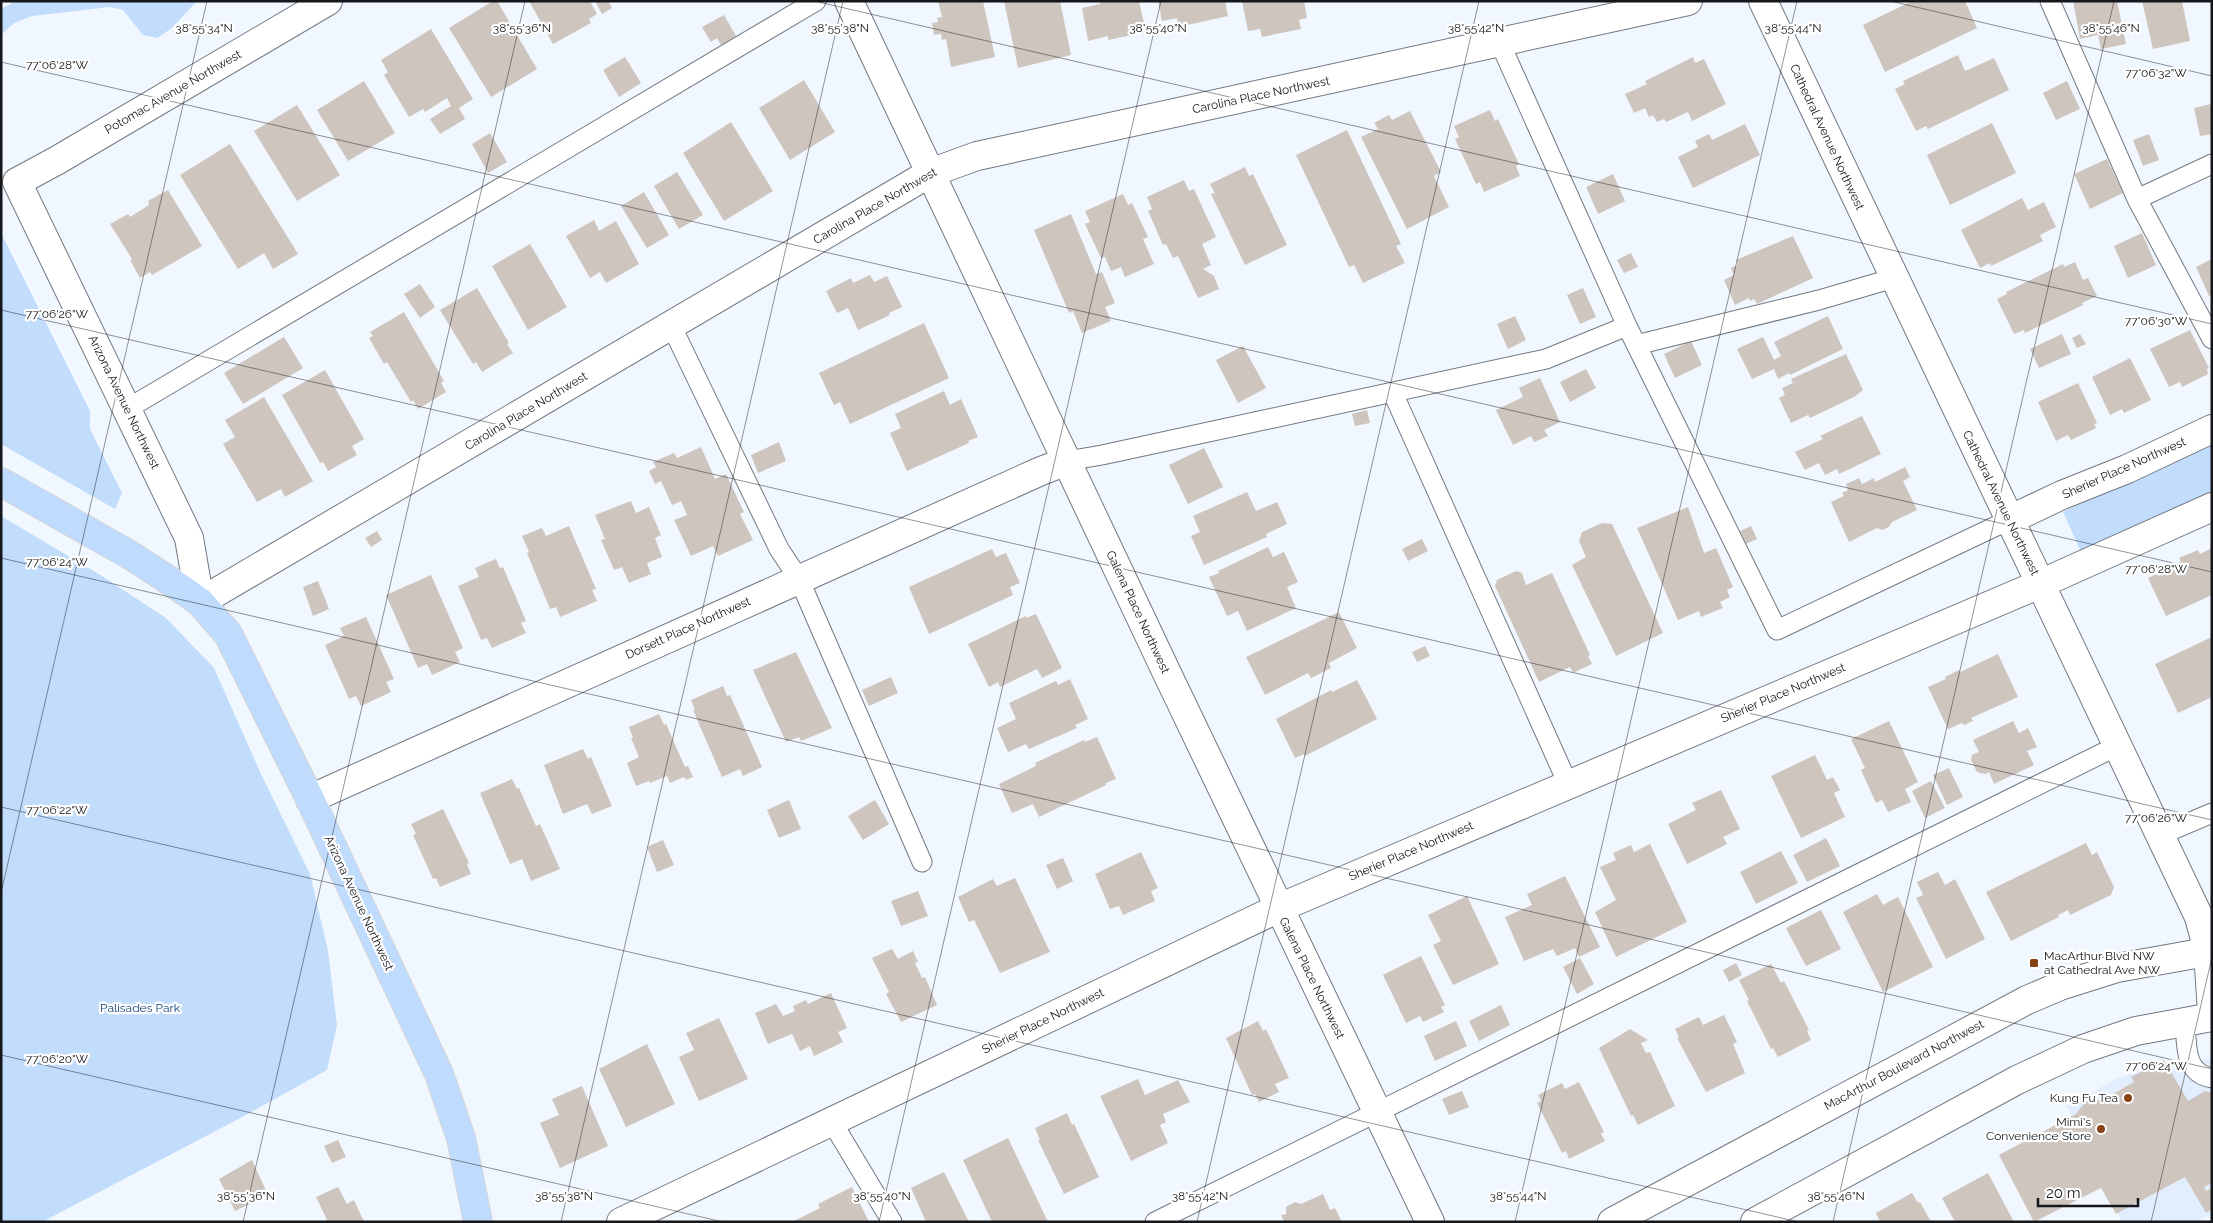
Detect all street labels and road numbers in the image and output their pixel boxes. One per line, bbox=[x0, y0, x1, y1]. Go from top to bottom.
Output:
street label: Potomac Avenue Northwest bbox=[102, 47, 244, 137]
street label: Cathedral Avenue Northwest bbox=[1787, 62, 1867, 212]
street label: Carolina Place Northwest bbox=[1191, 74, 1331, 116]
street label: Carolina Place Northwest bbox=[811, 165, 939, 247]
street label: Arizona Avenue Northwest bbox=[85, 333, 163, 471]
street label: Carolina Place Northwest bbox=[462, 369, 590, 453]
street label: Cathedral Avenue Northwest bbox=[1960, 428, 2042, 578]
street label: Sherier Place Northwest bbox=[2060, 434, 2188, 502]
street label: Galena Place Northwest bbox=[1103, 548, 1173, 676]
street label: Dorsett Place Northwest bbox=[623, 594, 753, 662]
street label: Sherier Place Northwest bbox=[1719, 660, 1847, 726]
street label: Sherier Place Northwest bbox=[1347, 818, 1475, 884]
street label: Arizona Avenue Northwest bbox=[322, 833, 396, 973]
street label: Galena Place Northwest bbox=[1276, 915, 1348, 1041]
street label: Sherier Place Northwest bbox=[980, 985, 1106, 1057]
street label: MacArthur Boulevard Northwest bbox=[1822, 1017, 1986, 1113]

